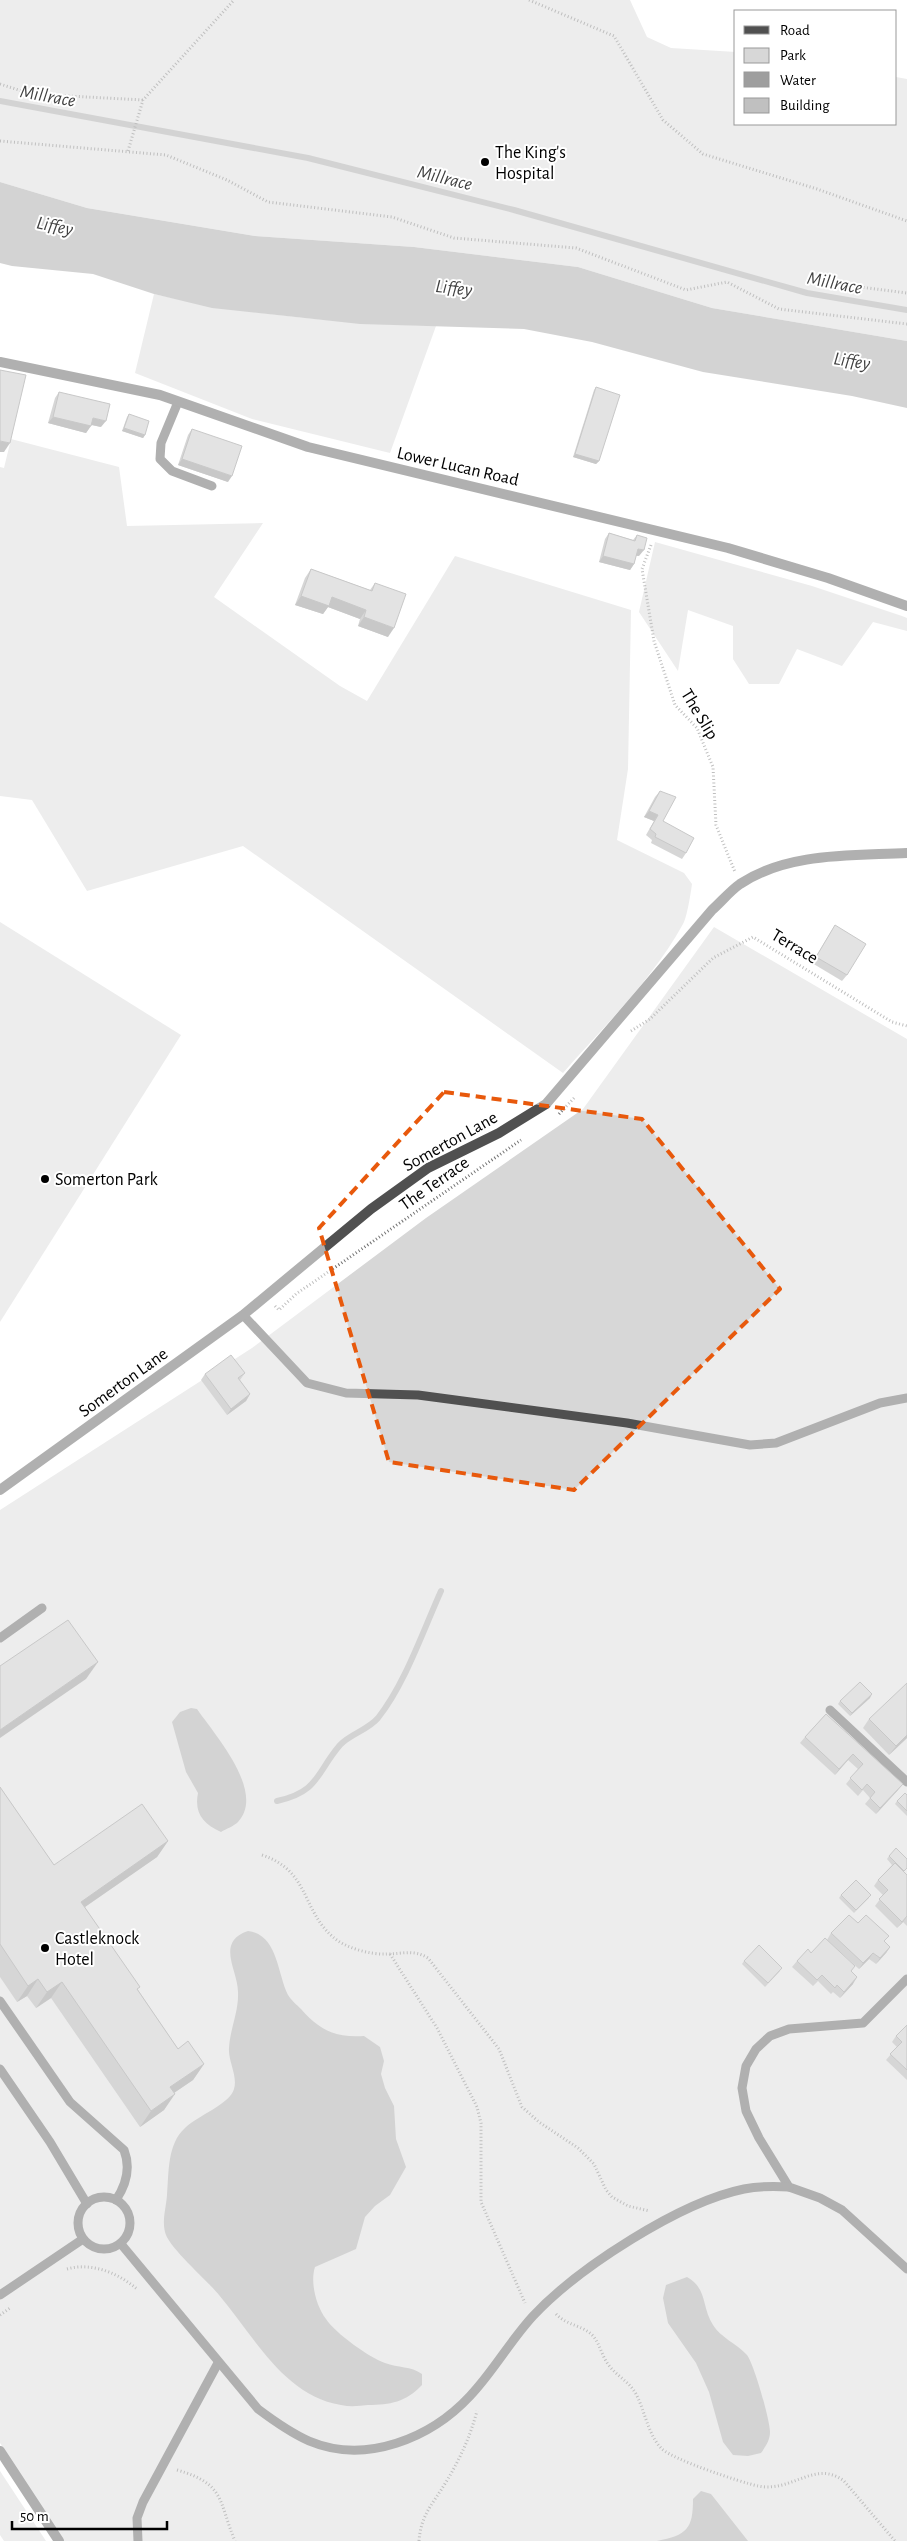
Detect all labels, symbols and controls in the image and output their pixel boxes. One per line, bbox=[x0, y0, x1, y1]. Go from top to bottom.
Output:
legend bbox=[734, 10, 897, 125]
text: Road bbox=[780, 23, 810, 38]
text: Park bbox=[780, 48, 806, 63]
text: Water bbox=[780, 73, 816, 88]
water label: Millrace bbox=[19, 82, 77, 111]
text: Building bbox=[780, 98, 830, 113]
place label: The King's Hospital bbox=[495, 144, 566, 183]
marker: The King's Hospital bbox=[479, 156, 491, 168]
water label: Millrace bbox=[415, 162, 474, 194]
water label: Liffey bbox=[35, 213, 75, 240]
water label: Millrace bbox=[805, 269, 864, 298]
water label: Liffey bbox=[434, 277, 473, 300]
water label: Liffey bbox=[832, 349, 872, 374]
street label: Lower Lucan Road bbox=[395, 444, 520, 490]
street label: The Slip bbox=[677, 686, 721, 743]
street label: Terrace bbox=[768, 926, 821, 968]
street label: Somerton Lane bbox=[400, 1109, 501, 1175]
street label: The Terrace bbox=[397, 1153, 473, 1214]
place label: Somerton Park bbox=[55, 1171, 159, 1189]
marker: Somerton Park bbox=[39, 1173, 51, 1185]
street label: Somerton Lane bbox=[76, 1345, 171, 1421]
place label: Castleknock Hotel bbox=[55, 1930, 140, 1969]
marker: Castleknock Hotel bbox=[39, 1942, 51, 1954]
scale bar bbox=[12, 2498, 168, 2530]
text: 50 m bbox=[20, 2509, 49, 2524]

